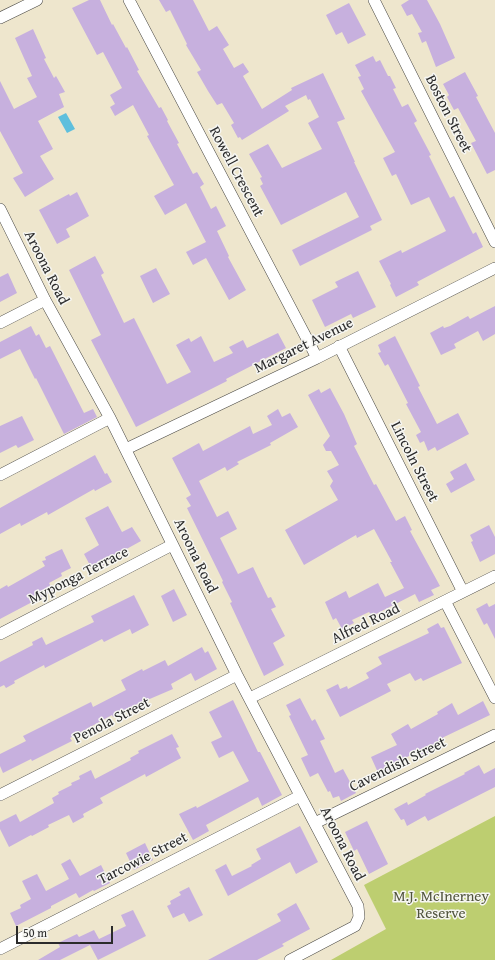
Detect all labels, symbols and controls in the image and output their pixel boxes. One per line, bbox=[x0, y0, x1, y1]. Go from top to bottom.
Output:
street label: Boston Street bbox=[421, 72, 475, 156]
street label: Rowell Crescent bbox=[205, 124, 267, 220]
street label: Aroona Road bbox=[20, 228, 72, 308]
street label: Margaret Avenue bbox=[252, 314, 356, 378]
street label: Lincoln Street bbox=[386, 419, 442, 505]
street label: Aroona Road bbox=[169, 516, 221, 596]
street label: Myponga Terrace bbox=[26, 543, 132, 609]
street label: Alfred Road bbox=[329, 600, 403, 648]
street label: Penola Street bbox=[71, 694, 153, 748]
street label: Cavendish Street bbox=[347, 734, 449, 796]
street label: Aroona Road bbox=[316, 804, 368, 884]
street label: Tarcowie Street bbox=[95, 829, 191, 889]
park label: M.J. McInerney Reserve bbox=[393, 888, 489, 923]
scale bar bbox=[18, 918, 115, 944]
text: 50 m bbox=[23, 924, 47, 941]

